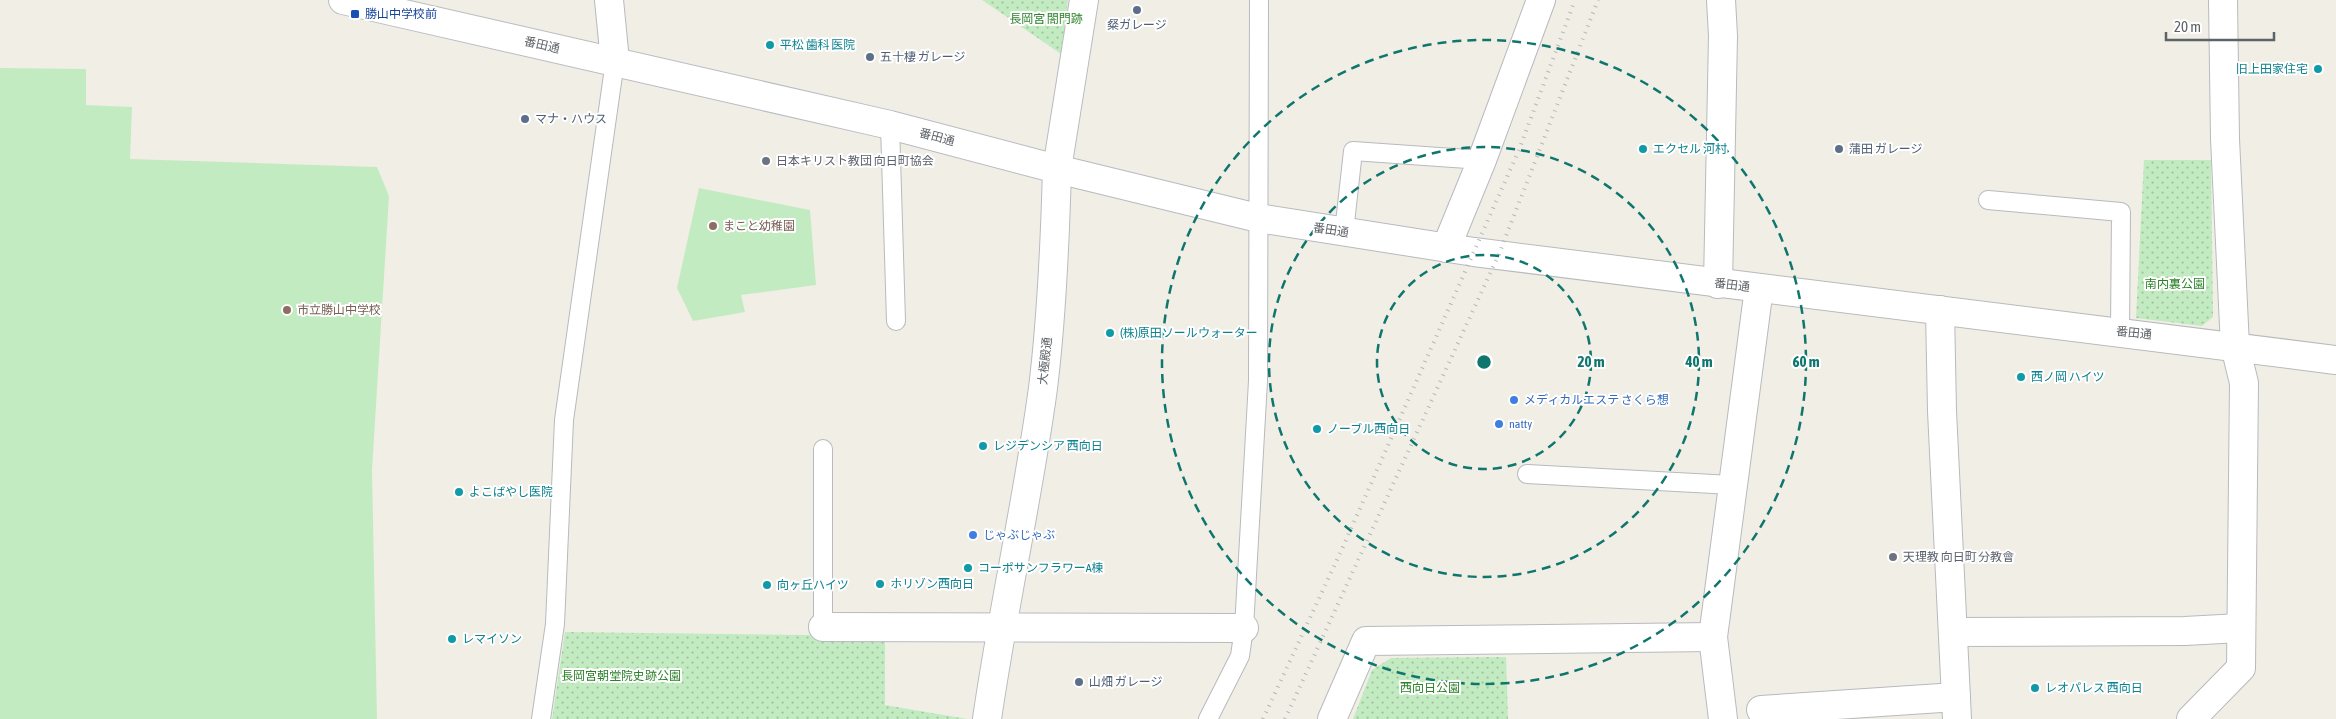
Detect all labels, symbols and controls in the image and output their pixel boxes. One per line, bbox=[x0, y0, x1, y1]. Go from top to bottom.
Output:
marker: 粲ガレージ bbox=[1131, 4, 1143, 16]
place label: 勝山中学校前 bbox=[365, 7, 437, 21]
marker: 勝山中学校前 bbox=[349, 8, 361, 20]
scale bar bbox=[2166, 10, 2274, 42]
park label: 長岡宮 閤門跡 bbox=[1009, 12, 1083, 26]
place label: 粲ガレージ bbox=[1107, 18, 1167, 32]
text: 20 m bbox=[2174, 18, 2201, 35]
street label: 番田通 bbox=[523, 34, 561, 56]
place label: 平松 歯科 医院 bbox=[780, 38, 855, 52]
marker: 平松 歯科 医院 bbox=[764, 39, 776, 51]
place label: 五十棲 ガレージ bbox=[880, 50, 965, 64]
marker: 五十棲 ガレージ bbox=[864, 51, 876, 63]
place label: 旧上田家住宅 bbox=[2236, 62, 2308, 76]
marker: 旧上田家住宅 bbox=[2312, 63, 2324, 75]
place label: マナ・ハウス bbox=[535, 112, 607, 126]
marker: マナ・ハウス bbox=[519, 113, 531, 125]
street label: 番田通 bbox=[918, 126, 956, 148]
place label: エクセル 河村 bbox=[1653, 142, 1728, 156]
place label: 蒲田 ガレージ bbox=[1849, 142, 1922, 156]
marker: エクセル 河村 bbox=[1637, 143, 1649, 155]
marker: 蒲田 ガレージ bbox=[1833, 143, 1845, 155]
place label: 日本キリスト教団 向日町協会 bbox=[776, 154, 934, 168]
marker: 日本キリスト教団 向日町協会 bbox=[760, 155, 772, 167]
place label: まこと幼稚園 bbox=[723, 219, 795, 233]
marker: まこと幼稚園 bbox=[707, 220, 719, 232]
street label: 番田通 bbox=[1312, 220, 1350, 240]
street label: 番田通 bbox=[1713, 276, 1751, 294]
park label: 南内裏公園 bbox=[2145, 277, 2205, 291]
place label: 市立勝山中学校 bbox=[297, 303, 381, 317]
marker: 市立勝山中学校 bbox=[281, 304, 293, 316]
street label: 番田通 bbox=[2115, 324, 2153, 342]
place label: (株)原田ソールウォーター bbox=[1120, 326, 1258, 340]
marker: (株)原田ソールウォーター bbox=[1104, 327, 1116, 339]
street label: 大極殿通 bbox=[1036, 336, 1054, 386]
centre of rings bbox=[1475, 353, 1493, 371]
text: 20 m bbox=[1578, 353, 1605, 370]
text: 40 m bbox=[1685, 353, 1713, 370]
text: 60 m bbox=[1793, 353, 1820, 370]
place label: 西ノ岡 ハイツ bbox=[2031, 370, 2104, 384]
marker: 西ノ岡 ハイツ bbox=[2015, 371, 2027, 383]
place label: メディカルエステ さくら想 bbox=[1524, 393, 1669, 407]
marker: メディカルエステ さくら想 bbox=[1508, 394, 1520, 406]
place label: natty bbox=[1509, 417, 1532, 431]
marker: natty bbox=[1493, 418, 1505, 430]
place label: ノーブル西向日 bbox=[1327, 422, 1410, 436]
marker: ノーブル西向日 bbox=[1311, 423, 1323, 435]
place label: レジデンシア 西向日 bbox=[993, 439, 1103, 453]
marker: レジデンシア 西向日 bbox=[977, 440, 989, 452]
place label: よこばやし医院 bbox=[469, 485, 553, 499]
marker: よこばやし医院 bbox=[453, 486, 465, 498]
place label: じゃぶじゃぶ bbox=[983, 528, 1055, 542]
marker: じゃぶじゃぶ bbox=[967, 529, 979, 541]
place label: 天理教 向日町 分教會 bbox=[1903, 550, 2014, 564]
marker: 天理教 向日町 分教會 bbox=[1887, 551, 1899, 563]
place label: コーポサンフラワーA棟 bbox=[978, 561, 1104, 575]
marker: コーポサンフラワーA棟 bbox=[962, 562, 974, 574]
place label: ホリゾン西向日 bbox=[890, 577, 974, 591]
place label: 向ヶ丘ハイツ bbox=[777, 578, 849, 592]
marker: ホリゾン西向日 bbox=[874, 578, 886, 590]
marker: 向ヶ丘ハイツ bbox=[761, 579, 773, 591]
place label: レマイソン bbox=[462, 632, 522, 646]
marker: レマイソン bbox=[446, 633, 458, 645]
park label: 長岡宮朝堂院史跡公園 bbox=[561, 669, 681, 683]
place label: 山畑 ガレージ bbox=[1089, 675, 1162, 689]
marker: 山畑 ガレージ bbox=[1073, 676, 1085, 688]
park label: 西向日公園 bbox=[1400, 681, 1460, 695]
place label: レオパレス 西向日 bbox=[2045, 681, 2143, 695]
marker: レオパレス 西向日 bbox=[2029, 682, 2041, 694]

